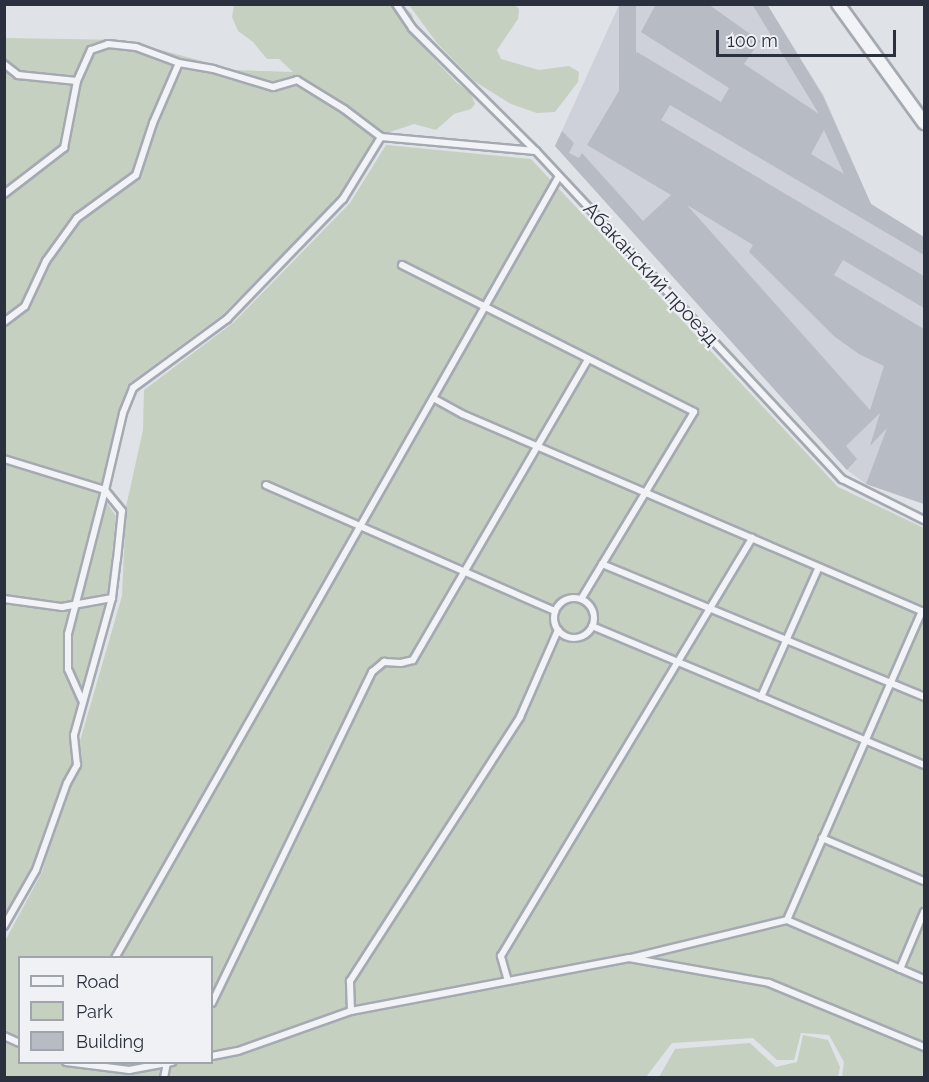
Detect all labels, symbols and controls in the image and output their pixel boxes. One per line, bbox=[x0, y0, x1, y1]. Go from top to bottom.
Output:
scale bar bbox=[719, 18, 899, 56]
text: 100 m bbox=[727, 30, 778, 51]
street label: Абаканский проезд bbox=[578, 197, 724, 351]
legend bbox=[18, 956, 213, 1064]
text: Road bbox=[76, 971, 119, 992]
text: Park bbox=[76, 1001, 113, 1022]
text: Building bbox=[76, 1031, 144, 1052]

